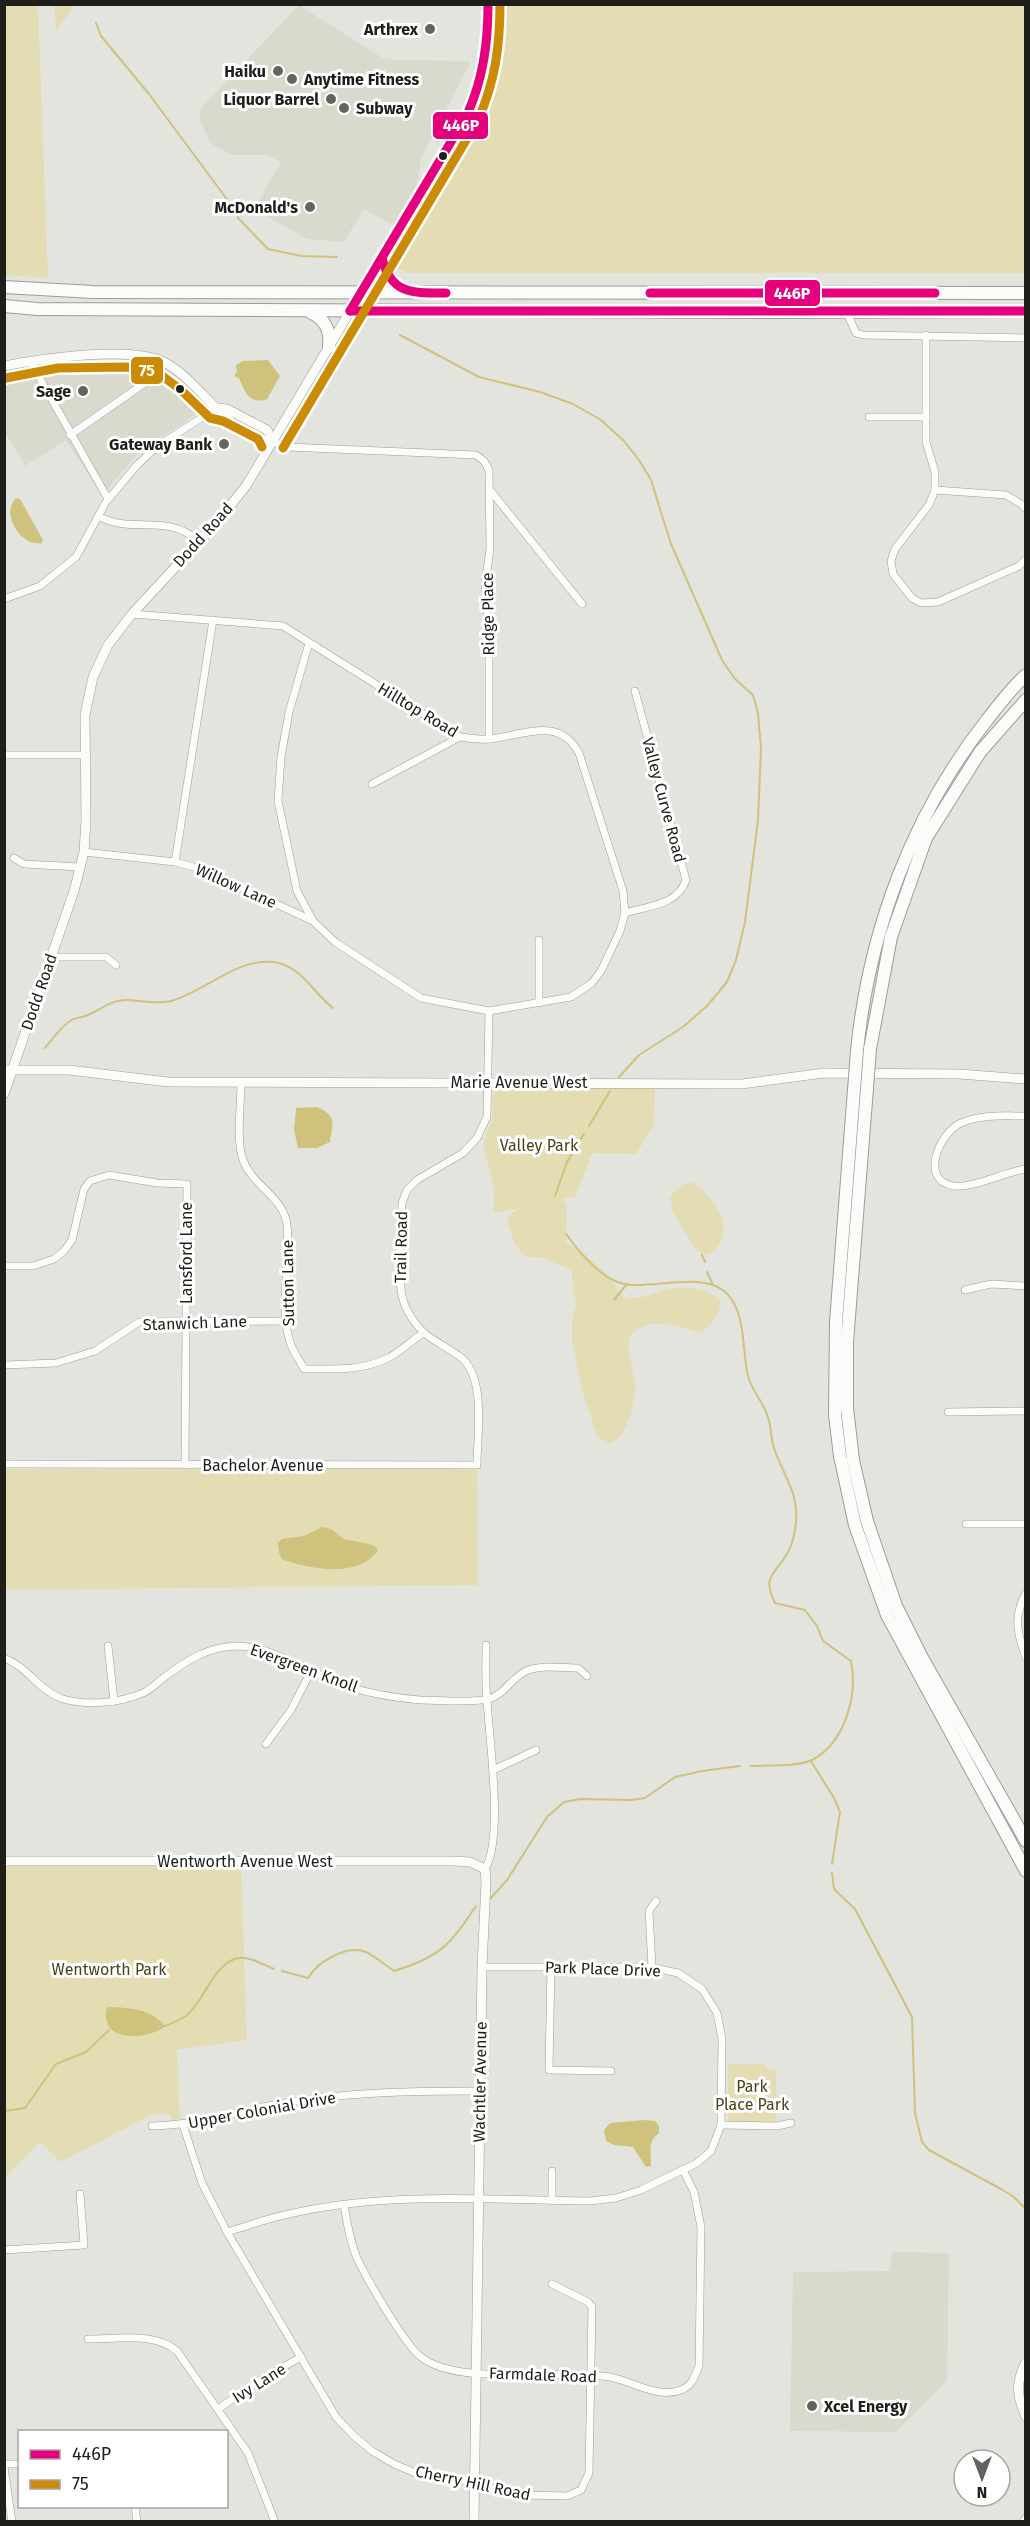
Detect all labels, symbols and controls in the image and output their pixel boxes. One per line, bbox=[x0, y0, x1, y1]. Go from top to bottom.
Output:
place label: Arthrex bbox=[363, 20, 419, 39]
marker: Arthrex bbox=[423, 22, 437, 36]
place label: Haiku bbox=[224, 62, 266, 81]
marker: Haiku bbox=[271, 64, 285, 78]
place label: Anytime Fitness bbox=[303, 70, 419, 89]
marker: Anytime Fitness bbox=[285, 72, 299, 86]
place label: Liquor Barrel bbox=[223, 90, 319, 109]
marker: Liquor Barrel bbox=[324, 92, 338, 106]
place label: Subway bbox=[356, 99, 413, 118]
marker: Subway bbox=[337, 101, 351, 115]
line badge: 446P bbox=[432, 111, 489, 140]
text: 446P bbox=[443, 116, 480, 135]
unlabelled marker bbox=[437, 150, 449, 162]
place label: McDonald's bbox=[215, 198, 298, 217]
marker: McDonald's bbox=[303, 200, 317, 214]
line badge: 446P bbox=[764, 279, 821, 307]
text: 446P bbox=[774, 284, 811, 303]
line badge: 75 bbox=[130, 356, 164, 385]
text: 75 bbox=[139, 361, 155, 380]
place label: Sage bbox=[36, 382, 71, 401]
unlabelled marker bbox=[174, 383, 186, 395]
marker: Sage bbox=[76, 384, 90, 398]
place label: Gateway Bank bbox=[109, 435, 212, 454]
marker: Gateway Bank bbox=[217, 437, 231, 451]
street label: Dodd Road bbox=[169, 499, 237, 571]
street label: Ridge Place bbox=[478, 572, 498, 656]
street label: Hilltop Road bbox=[374, 679, 462, 741]
street label: Valley Curve Road bbox=[638, 735, 690, 865]
street label: Willow Lane bbox=[193, 860, 279, 912]
street label: Dodd Road bbox=[17, 951, 61, 1033]
street label: Marie Avenue West bbox=[450, 1073, 588, 1092]
park label: Valley Park bbox=[500, 1136, 579, 1155]
street label: Lansford Lane bbox=[177, 1202, 196, 1304]
street label: Trail Road bbox=[391, 1211, 411, 1283]
street label: Sutton Lane bbox=[278, 1239, 298, 1327]
street label: Stanwich Lane bbox=[143, 1312, 247, 1334]
street label: Bachelor Avenue bbox=[202, 1456, 324, 1475]
street label: Evergreen Knoll bbox=[248, 1640, 361, 1696]
street label: Wentworth Avenue West bbox=[157, 1852, 333, 1871]
street label: Park Place Drive bbox=[545, 1957, 661, 1981]
park label: Wentworth Park bbox=[52, 1960, 167, 1979]
street label: Wachtler Avenue bbox=[469, 2021, 491, 2143]
park label: Park Place Park bbox=[715, 2077, 790, 2114]
street label: Upper Colonial Drive bbox=[187, 2088, 337, 2132]
street label: Ivy Lane bbox=[229, 2359, 289, 2407]
street label: Farmdale Road bbox=[489, 2364, 597, 2386]
place label: Xcel Energy bbox=[823, 2397, 908, 2416]
marker: Xcel Energy bbox=[805, 2399, 819, 2413]
legend bbox=[18, 2430, 228, 2508]
text: 446P bbox=[72, 2443, 111, 2465]
north arrow bbox=[952, 2448, 1012, 2508]
street label: Cherry Hill Road bbox=[414, 2462, 532, 2504]
text: 75 bbox=[72, 2473, 89, 2495]
text: N bbox=[977, 2483, 987, 2502]

